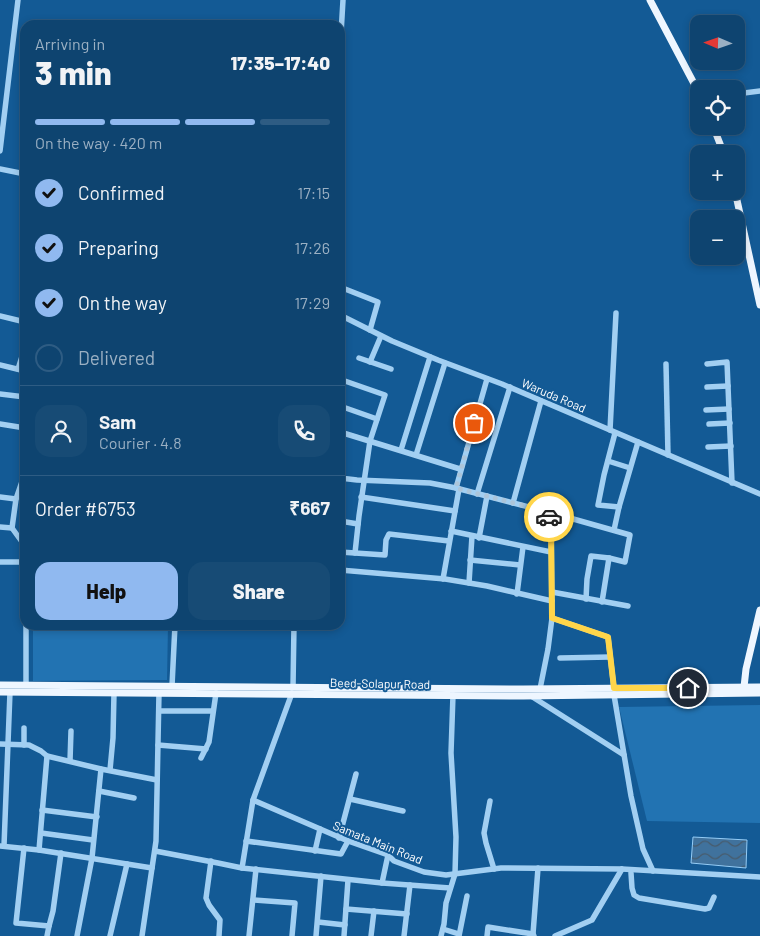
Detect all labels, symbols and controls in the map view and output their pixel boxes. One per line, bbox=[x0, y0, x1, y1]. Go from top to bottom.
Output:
north arrow bbox=[690, 15, 745, 70]
map controls bbox=[690, 15, 745, 265]
text: Arriving in bbox=[35, 34, 105, 53]
text: 17:35–17:40 bbox=[230, 51, 330, 74]
text: 3 min bbox=[35, 53, 112, 91]
button: locate bbox=[690, 80, 745, 135]
text: On the way · 420 m bbox=[35, 133, 162, 152]
button: + bbox=[690, 145, 745, 200]
icon: check bbox=[35, 179, 63, 207]
text: Confirmed bbox=[78, 181, 165, 204]
text: 17:15 bbox=[298, 183, 330, 202]
button: − bbox=[690, 210, 745, 265]
icon: check bbox=[35, 234, 63, 262]
text: Preparing bbox=[78, 236, 159, 259]
text: 17:26 bbox=[295, 238, 330, 257]
icon: check bbox=[35, 289, 63, 317]
text: On the way bbox=[78, 291, 167, 314]
text: 17:29 bbox=[294, 293, 330, 312]
text: Delivered bbox=[78, 346, 155, 369]
street label: Waruda Road bbox=[520, 375, 588, 415]
pin bbox=[453, 402, 495, 444]
button: person bbox=[35, 405, 87, 457]
button: phone bbox=[278, 405, 330, 457]
icon: bag bbox=[460, 409, 488, 437]
text: Sam bbox=[99, 410, 136, 433]
text: Courier · 4.8 bbox=[99, 433, 182, 452]
courier bbox=[524, 492, 574, 542]
text: ₹667 bbox=[289, 496, 330, 519]
text: Order #6753 bbox=[35, 497, 136, 520]
icon: car bbox=[535, 503, 563, 531]
button: Help bbox=[35, 562, 178, 620]
button: Share bbox=[188, 562, 330, 620]
pin bbox=[667, 667, 709, 709]
icon: home bbox=[674, 674, 702, 702]
street label: Beed-Solapur Road bbox=[330, 675, 430, 691]
street label: Samata Main Road bbox=[331, 818, 425, 866]

